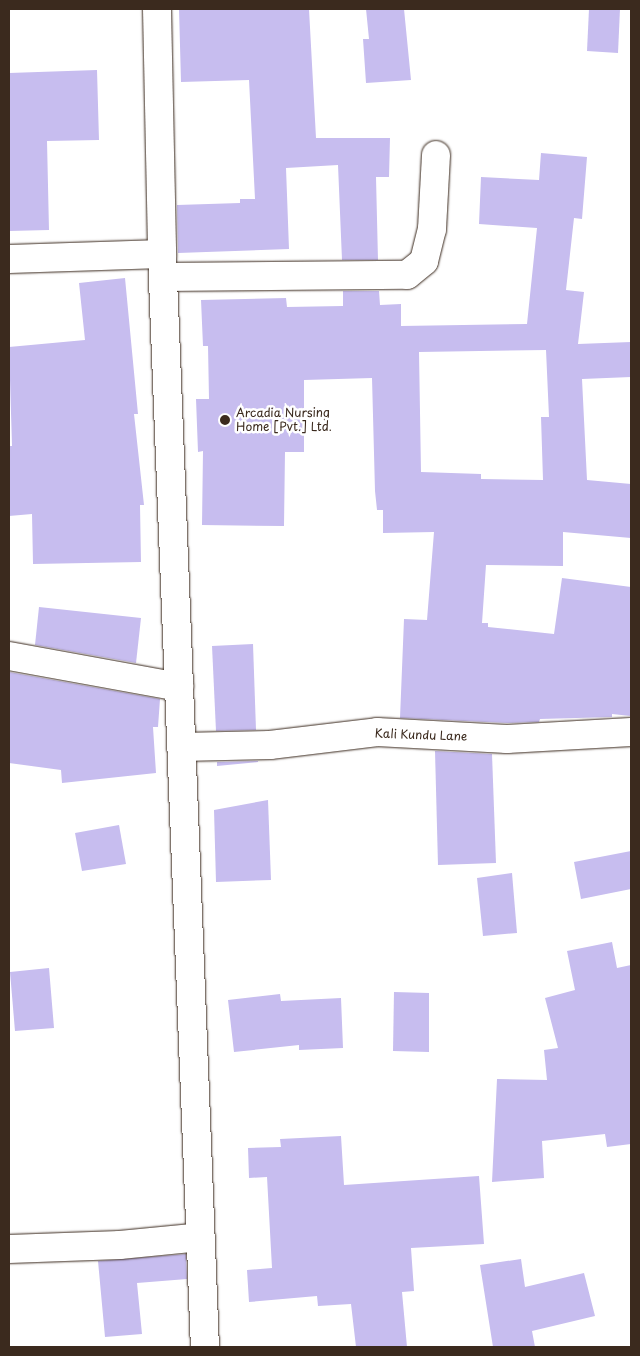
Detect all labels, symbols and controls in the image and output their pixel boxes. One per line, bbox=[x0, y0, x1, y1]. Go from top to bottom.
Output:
place label: Arcadia Nursing Home [Pvt.] Ltd. bbox=[236, 406, 332, 434]
marker: Arcadia Nursing Home [Pvt.] Ltd. bbox=[218, 413, 232, 427]
street label: Kali Kundu Lane bbox=[374, 726, 468, 744]

